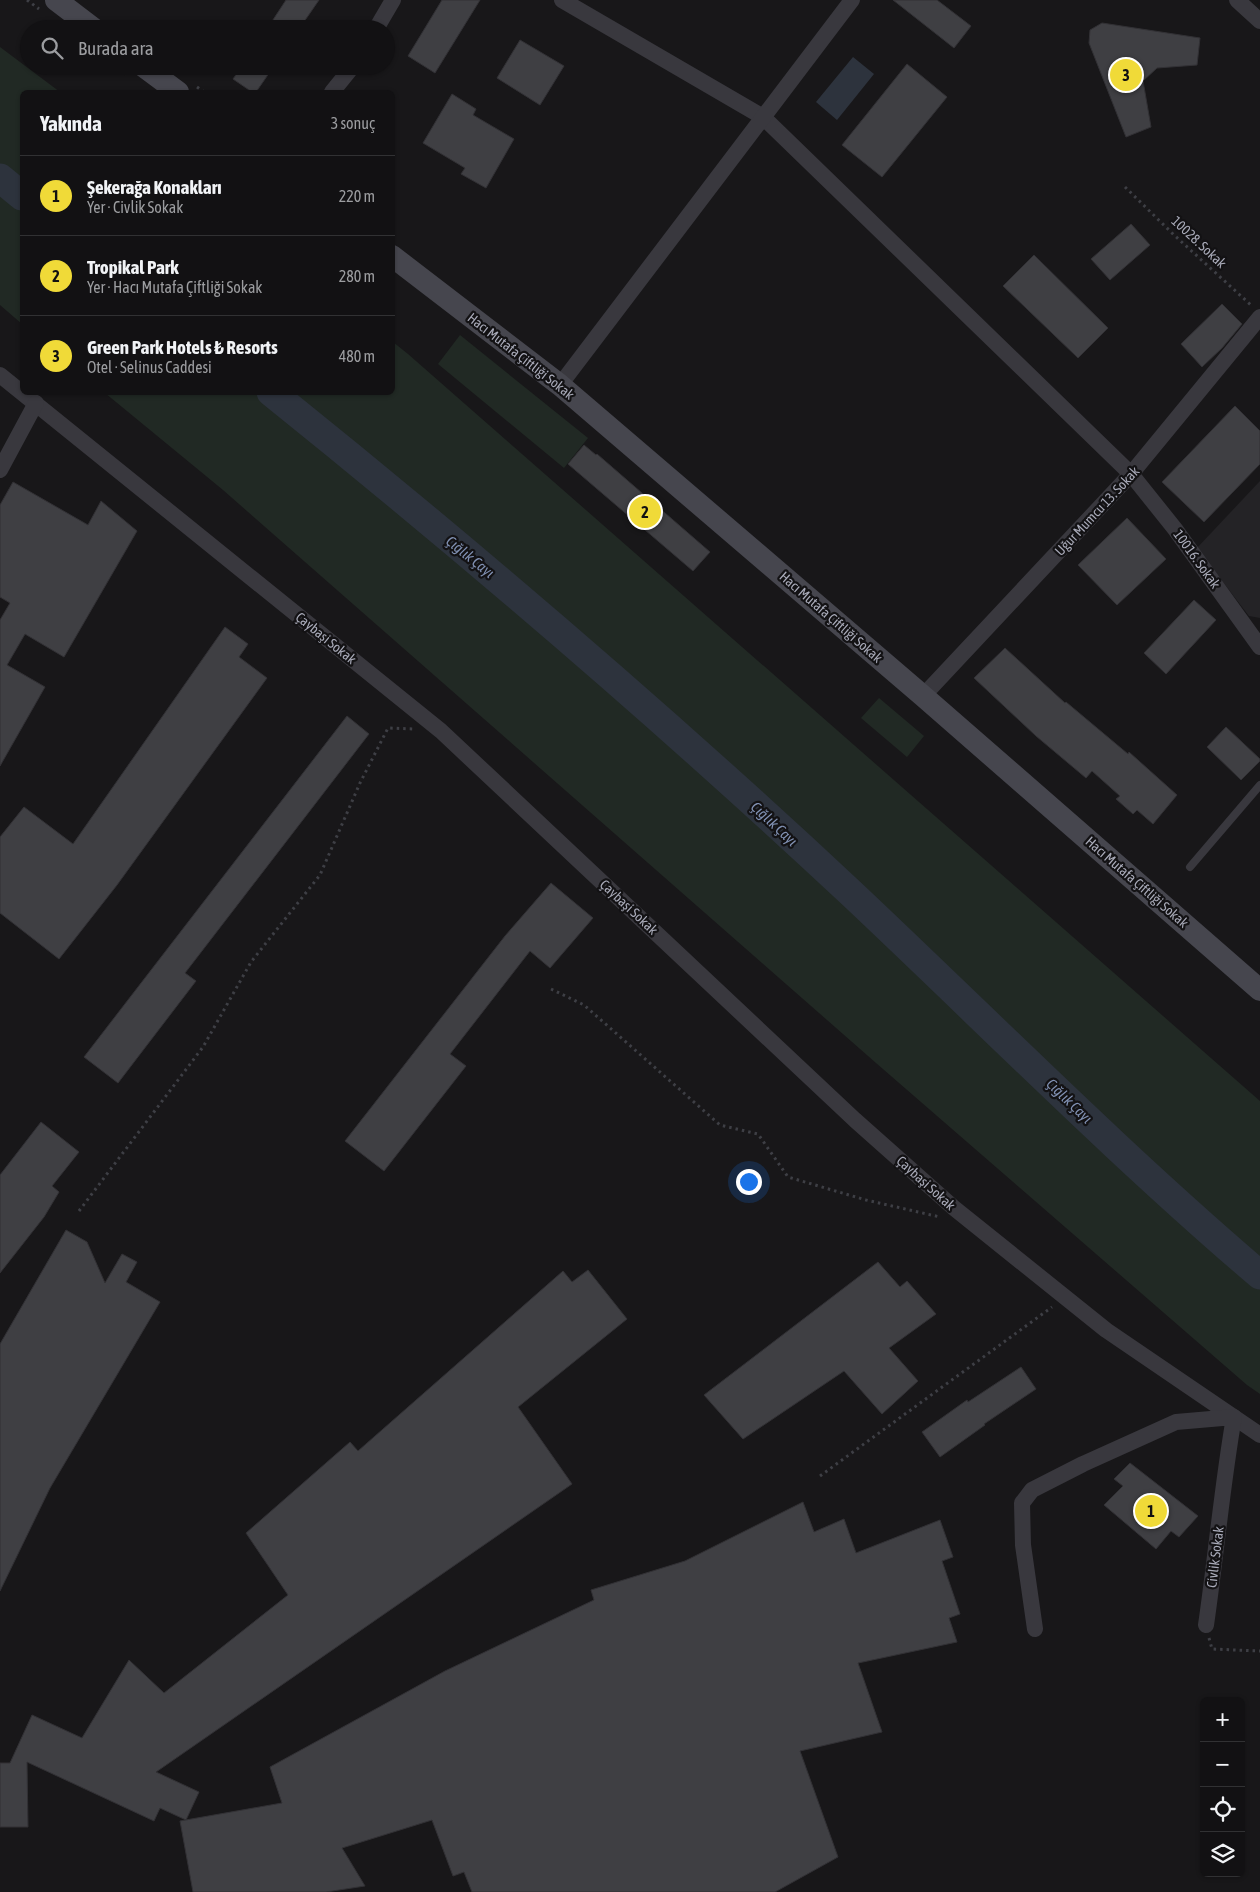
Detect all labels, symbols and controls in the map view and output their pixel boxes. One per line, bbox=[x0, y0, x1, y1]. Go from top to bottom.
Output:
search box bbox=[20, 20, 395, 75]
icon: search bbox=[38, 34, 66, 62]
text: Burada ara bbox=[78, 37, 154, 59]
pin: 3 bbox=[1110, 56, 1142, 94]
text: Yakında bbox=[40, 111, 102, 135]
text: 3 sonuç bbox=[331, 114, 375, 132]
text: Şekerağa Konakları bbox=[87, 176, 222, 198]
text: 1 bbox=[52, 187, 60, 205]
text: 220 m bbox=[339, 187, 375, 205]
text: Yer · Civlik Sokak bbox=[87, 198, 183, 216]
street label: 10028. Sokak bbox=[1168, 213, 1230, 271]
text: Tropikal Park bbox=[87, 256, 179, 278]
text: 2 bbox=[52, 267, 60, 285]
text: 280 m bbox=[339, 267, 375, 285]
text: Yer · Hacı Mutafa Çiftliği Sokak bbox=[87, 278, 262, 296]
street label: Hacı Mutafa Çiftliği Sokak bbox=[465, 309, 577, 403]
text: Green Park Hotels ₺ Resorts bbox=[87, 336, 278, 358]
text: 3 bbox=[52, 347, 60, 365]
text: 480 m bbox=[339, 347, 375, 365]
text: Otel · Selinus Caddesi bbox=[87, 358, 212, 376]
street label: Uğur Mumcu 13. Sokak bbox=[1052, 463, 1142, 559]
pin: 2 bbox=[629, 493, 661, 531]
street label: 10016. Sokak bbox=[1170, 527, 1224, 591]
water label: Çığlık Çayı bbox=[443, 532, 498, 581]
street label: Hacı Mutafa Çiftliği Sokak bbox=[776, 568, 886, 666]
street label: Çaybaşi Sokak bbox=[293, 609, 359, 667]
water label: Çığlık Çayı bbox=[748, 798, 801, 850]
street label: Hacı Mutafa Çiftliği Sokak bbox=[1082, 833, 1192, 931]
street label: Çaybaşi Sokak bbox=[597, 876, 661, 938]
water label: Çığlık Çayı bbox=[1043, 1075, 1096, 1127]
street label: Çaybaşi Sokak bbox=[893, 1153, 959, 1213]
your location bbox=[736, 1169, 762, 1195]
pin: 1 bbox=[1135, 1492, 1167, 1530]
street label: Civlik Sokak bbox=[1203, 1525, 1227, 1589]
map controls bbox=[1200, 1697, 1245, 1877]
button: + bbox=[1200, 1697, 1245, 1742]
button: − bbox=[1200, 1742, 1245, 1787]
button: locate bbox=[1200, 1787, 1245, 1832]
button: layers bbox=[1200, 1832, 1245, 1877]

